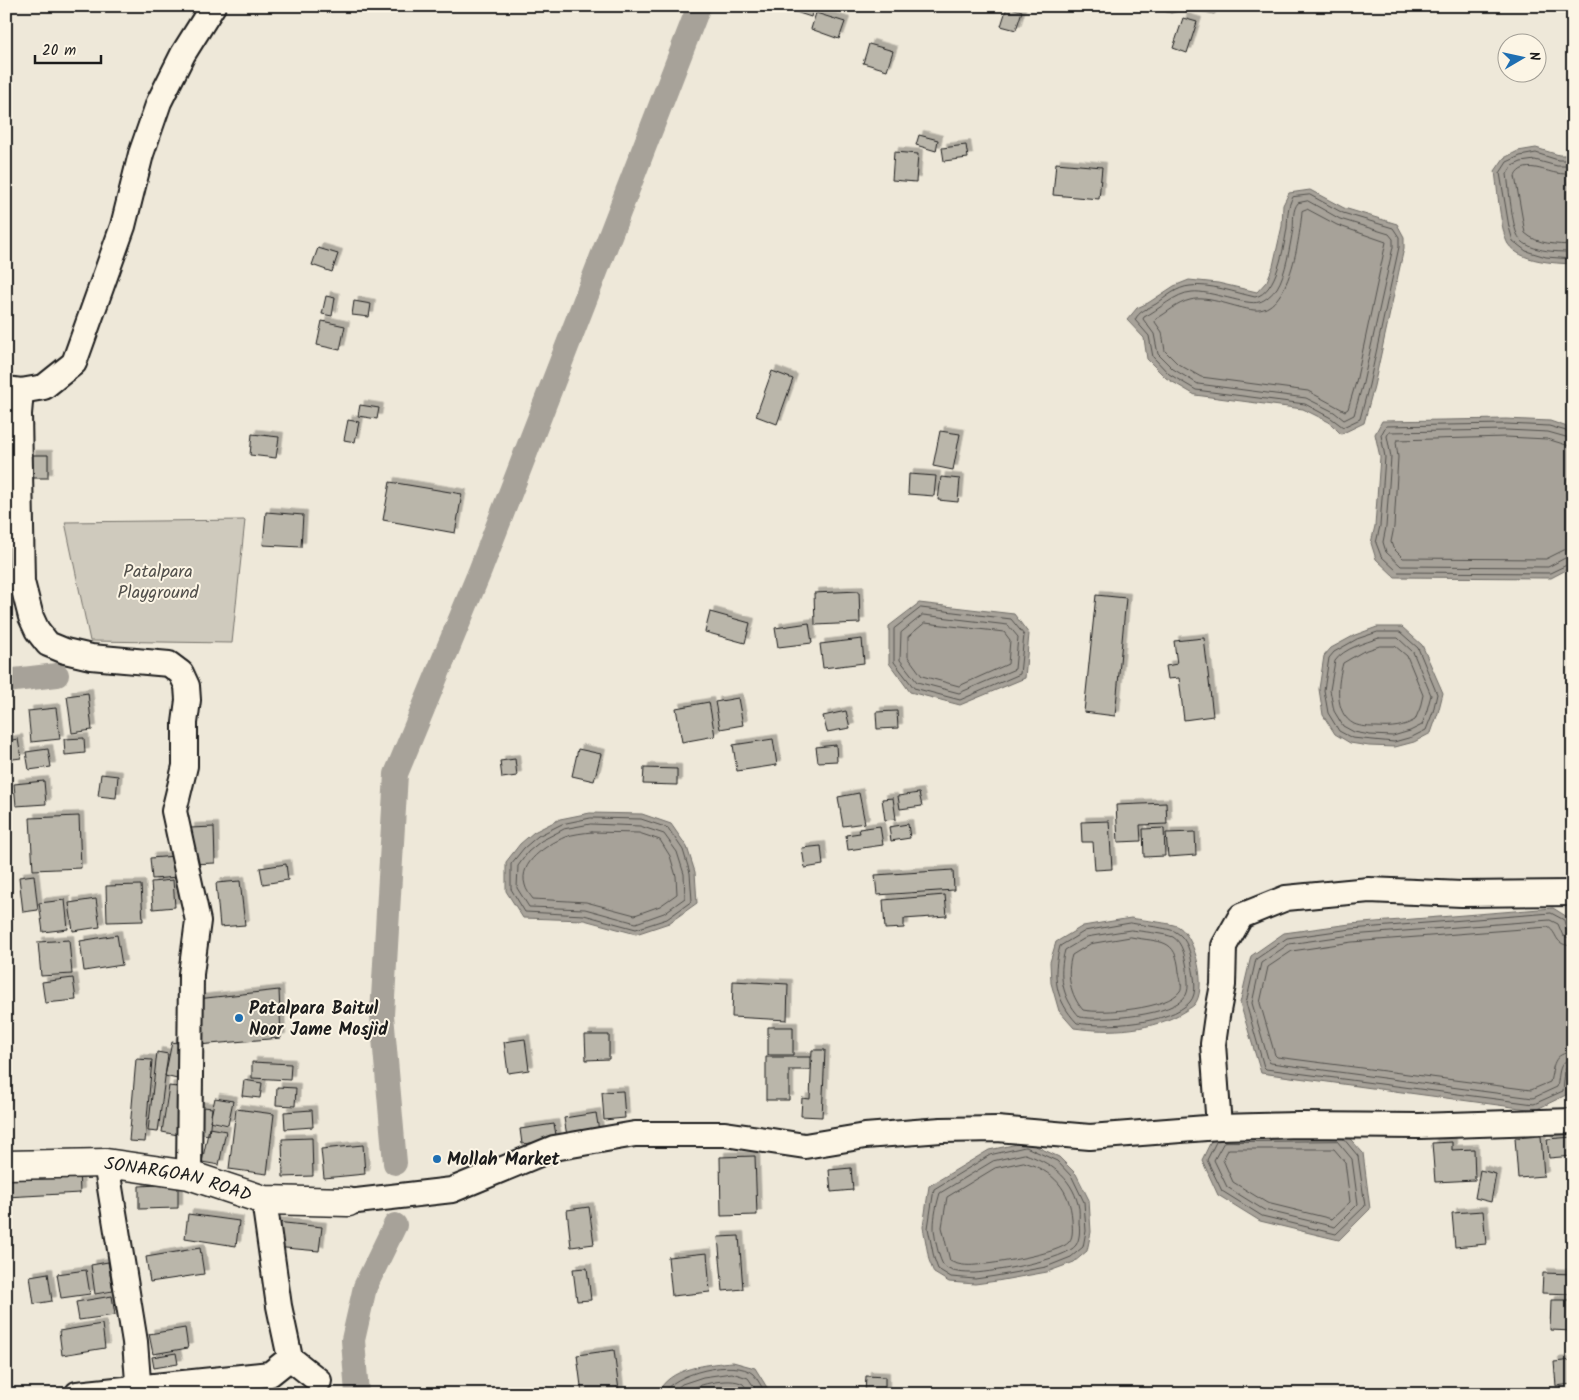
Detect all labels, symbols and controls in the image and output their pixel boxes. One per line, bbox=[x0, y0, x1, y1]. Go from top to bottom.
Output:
scale bar bbox=[35, 32, 101, 64]
north arrow bbox=[1496, 32, 1546, 82]
text: 20 m bbox=[42, 39, 76, 63]
text: N bbox=[1522, 50, 1545, 62]
park label: Patalpara Playground bbox=[118, 558, 199, 608]
place label: Patalpara Baitul Noor Jame Mosjid bbox=[249, 995, 388, 1045]
marker: Patalpara Baitul Noor Jame Mosjid bbox=[233, 1012, 245, 1024]
place label: Mollah Market bbox=[447, 1146, 561, 1175]
street label: SONARGOAN ROAD bbox=[102, 1150, 256, 1211]
marker: Mollah Market bbox=[431, 1153, 443, 1165]

